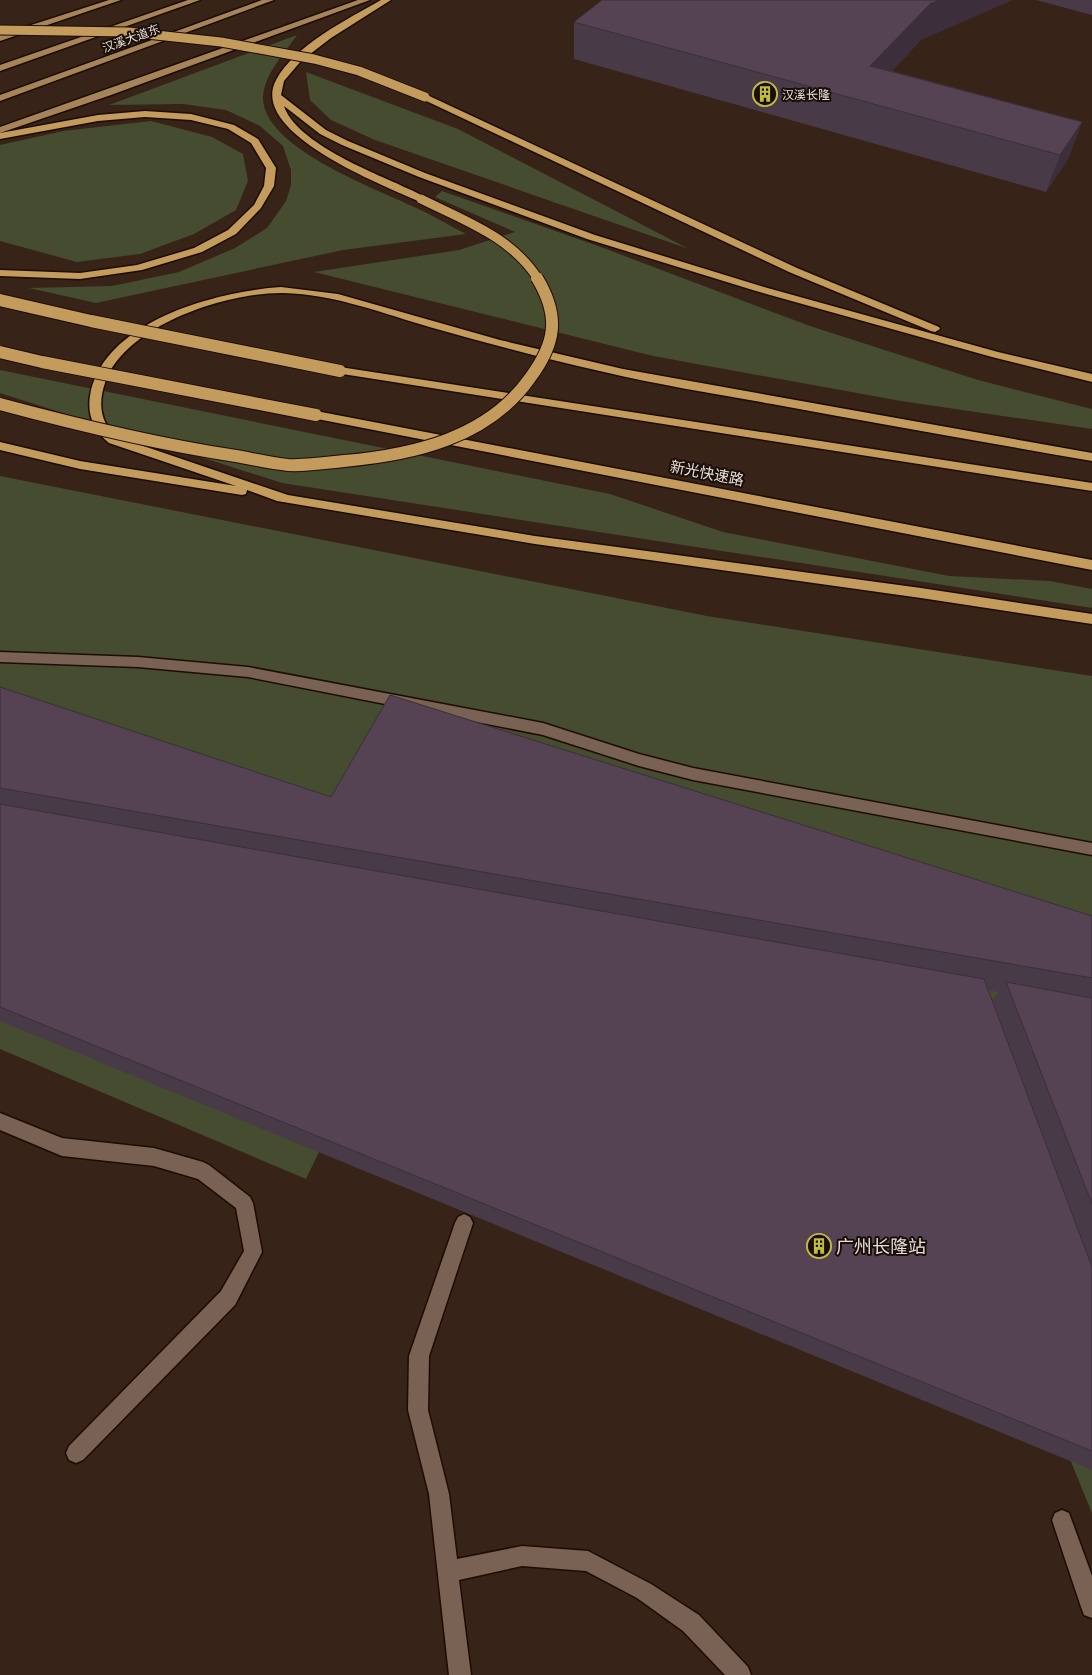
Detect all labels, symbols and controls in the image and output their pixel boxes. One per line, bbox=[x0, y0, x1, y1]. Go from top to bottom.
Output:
street label: 汉溪大道东 bbox=[100, 20, 162, 56]
building icon: 汉溪长隆 bbox=[752, 81, 778, 107]
place label: 汉溪长隆 bbox=[782, 86, 830, 103]
street label: 新光快速路 bbox=[668, 456, 746, 490]
building icon: 广州长隆站 bbox=[806, 1233, 832, 1259]
place label: 广州长隆站 bbox=[836, 1234, 926, 1259]

